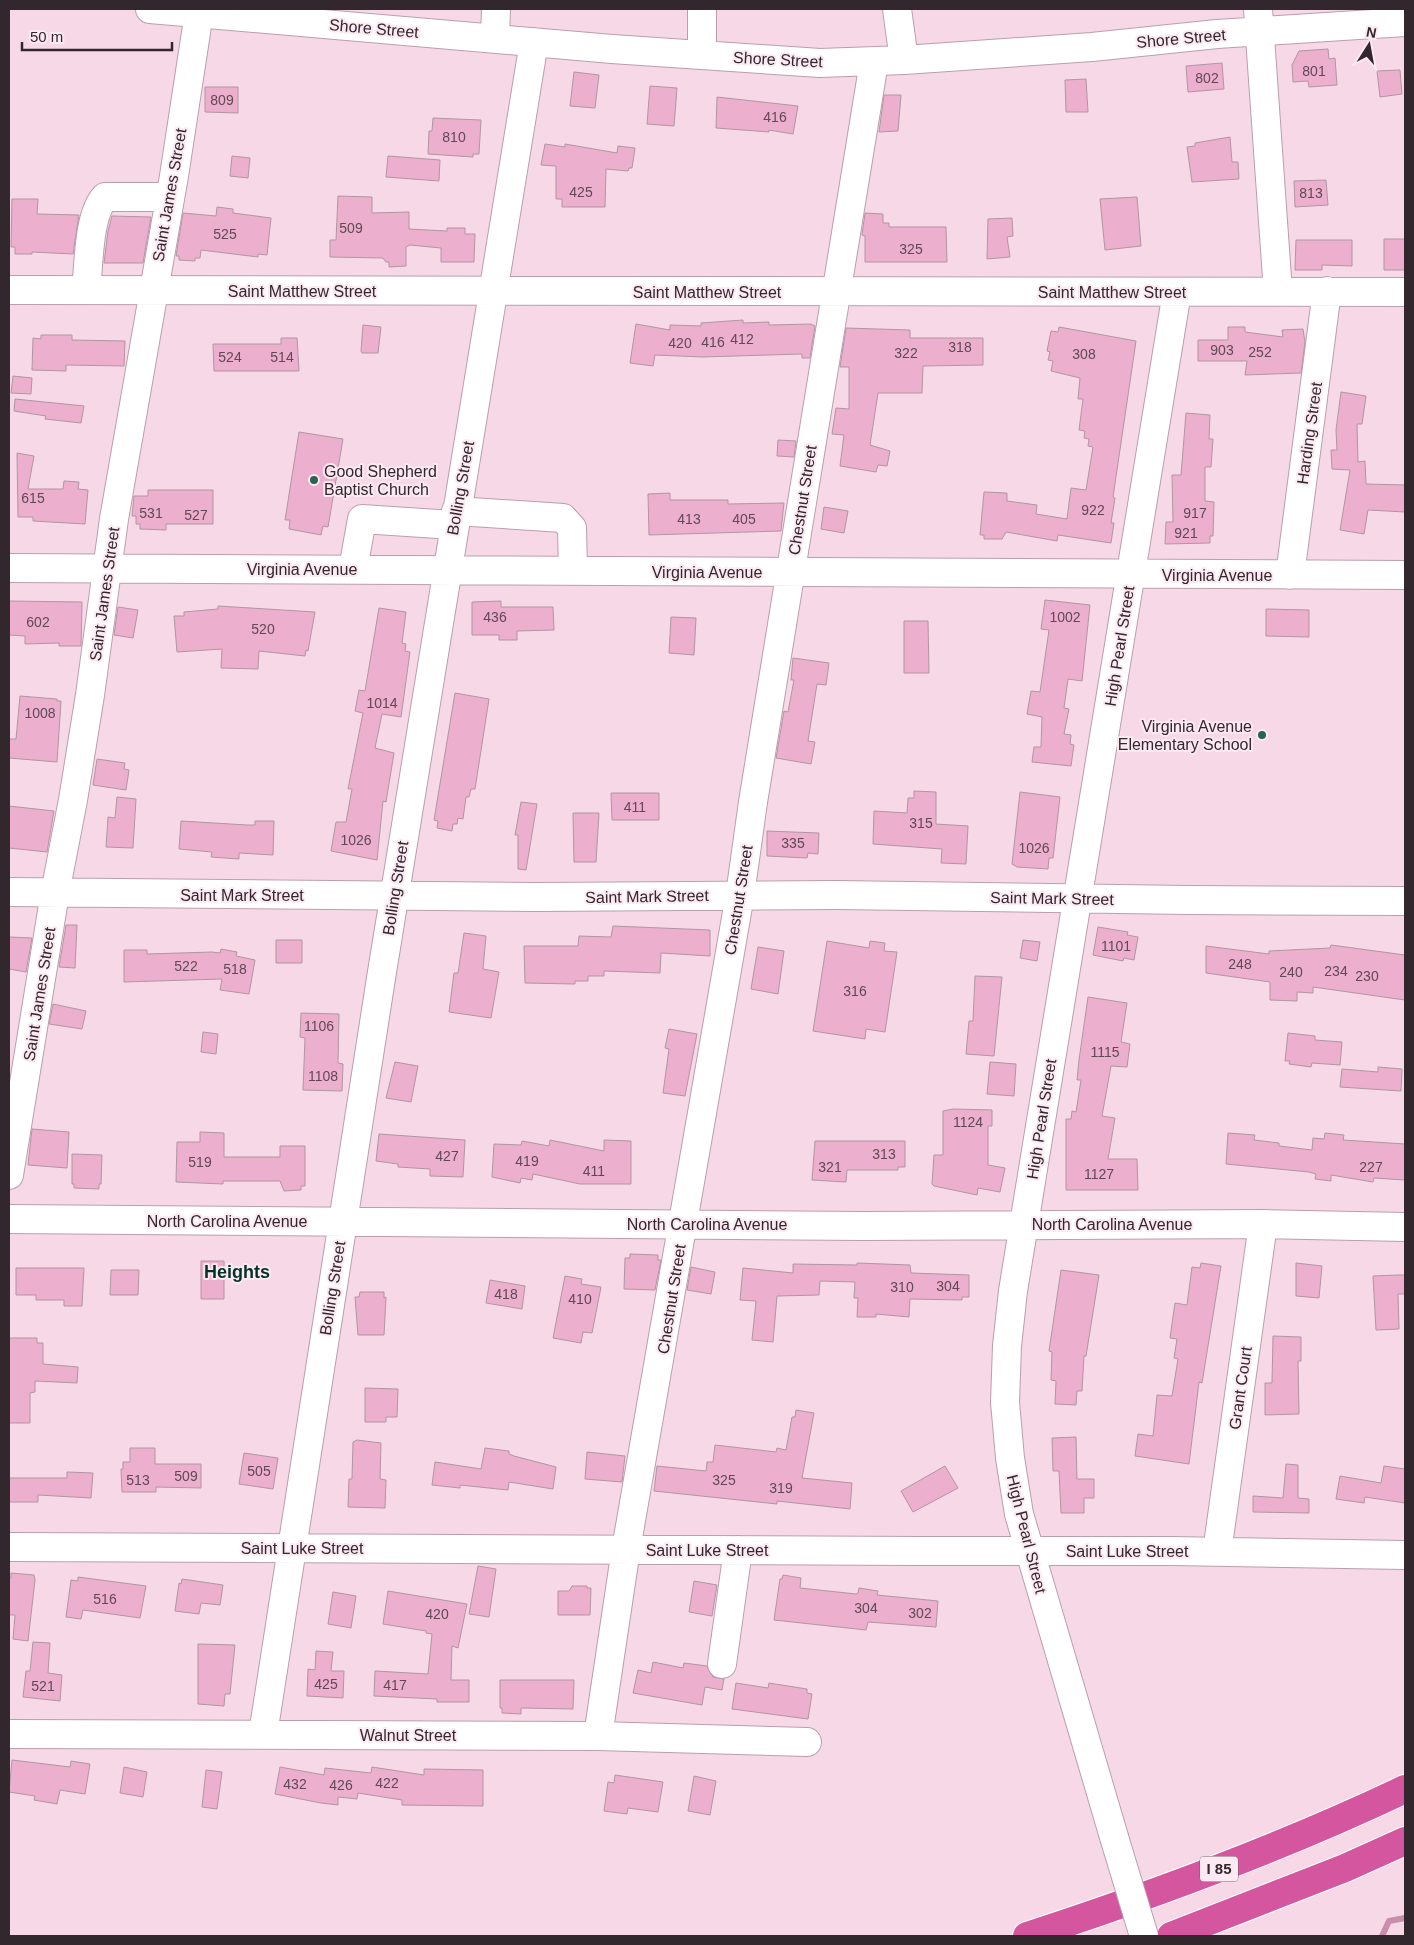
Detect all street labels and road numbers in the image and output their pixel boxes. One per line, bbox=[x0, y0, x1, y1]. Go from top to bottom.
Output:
street label: Shore Street bbox=[328, 16, 420, 41]
street label: Shore Street bbox=[1136, 26, 1227, 51]
street label: Shore Street bbox=[733, 49, 824, 70]
street label: Saint James Street bbox=[149, 127, 190, 263]
street label: Saint Matthew Street bbox=[228, 283, 377, 300]
street label: Saint Matthew Street bbox=[633, 284, 782, 301]
street label: Saint Matthew Street bbox=[1038, 284, 1187, 301]
street label: Harding Street bbox=[1294, 380, 1325, 485]
street label: Bolling Street bbox=[444, 439, 477, 536]
street label: Chestnut Street bbox=[785, 443, 820, 556]
street label: Saint James Street bbox=[87, 525, 122, 662]
street label: Virginia Avenue bbox=[247, 561, 357, 578]
street label: Virginia Avenue bbox=[652, 564, 762, 581]
street label: Virginia Avenue bbox=[1162, 567, 1272, 584]
street label: High Pearl Street bbox=[1102, 584, 1138, 708]
street label: Bolling Street bbox=[380, 839, 411, 936]
street label: Chestnut Street bbox=[721, 843, 756, 956]
street label: Saint Mark Street bbox=[180, 887, 304, 904]
street label: Saint Mark Street bbox=[585, 887, 709, 906]
street label: Saint Mark Street bbox=[990, 889, 1114, 908]
street label: Saint James Street bbox=[21, 925, 59, 1062]
street label: High Pearl Street bbox=[1024, 1057, 1060, 1181]
street label: North Carolina Avenue bbox=[147, 1213, 307, 1230]
street label: North Carolina Avenue bbox=[627, 1216, 787, 1233]
street label: North Carolina Avenue bbox=[1032, 1216, 1192, 1233]
street label: Bolling Street bbox=[317, 1239, 348, 1336]
street label: Chestnut Street bbox=[654, 1242, 689, 1355]
street label: Grant Court bbox=[1226, 1345, 1255, 1431]
street label: High Pearl Street bbox=[1004, 1473, 1050, 1596]
street label: Saint Luke Street bbox=[241, 1540, 364, 1557]
street label: Saint Luke Street bbox=[646, 1542, 769, 1559]
street label: Saint Luke Street bbox=[1066, 1543, 1189, 1560]
street label: Walnut Street bbox=[360, 1727, 457, 1744]
road number: I 85 bbox=[1200, 1856, 1238, 1882]

